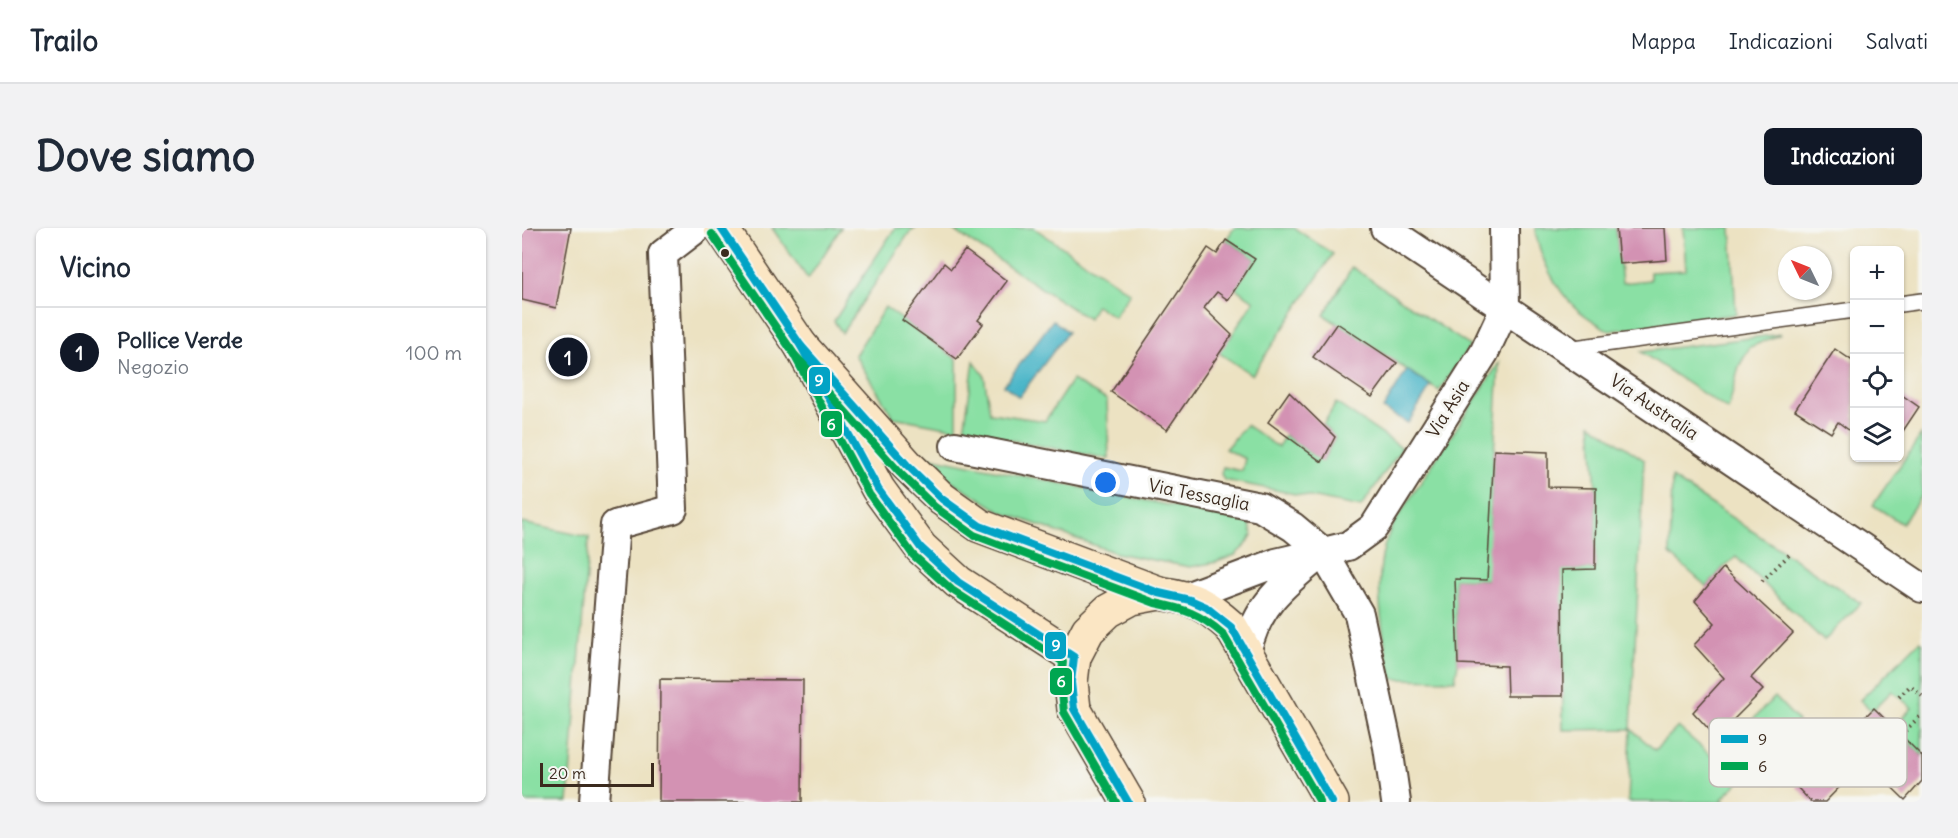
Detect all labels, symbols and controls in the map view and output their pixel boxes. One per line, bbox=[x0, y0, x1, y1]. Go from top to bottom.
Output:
text: Trailo bbox=[30, 23, 98, 59]
text: Mappa bbox=[1631, 28, 1696, 55]
text: Indicazioni bbox=[1729, 28, 1833, 55]
text: Salvati bbox=[1866, 28, 1928, 55]
button: Indicazioni bbox=[1764, 128, 1922, 185]
text: Dove siamo bbox=[36, 130, 255, 182]
north arrow bbox=[1778, 246, 1832, 300]
map controls bbox=[1850, 246, 1904, 462]
button: + bbox=[1850, 246, 1904, 300]
unlabelled marker bbox=[719, 247, 731, 259]
text: Vicino bbox=[60, 251, 131, 284]
button: − bbox=[1850, 300, 1904, 354]
text: Pollice Verde bbox=[117, 326, 243, 354]
pin: 1 bbox=[548, 334, 588, 380]
text: 1 bbox=[76, 340, 83, 365]
text: 100 m bbox=[405, 340, 462, 365]
text: Negozio bbox=[117, 354, 189, 379]
button: locate bbox=[1850, 354, 1904, 408]
line badge: 9 bbox=[808, 366, 831, 395]
street label: Via Australia bbox=[1606, 369, 1703, 445]
text: 9 bbox=[814, 370, 824, 390]
street label: Via Asia bbox=[1421, 376, 1474, 442]
button: layers bbox=[1850, 408, 1904, 462]
line badge: 6 bbox=[820, 410, 843, 438]
text: 6 bbox=[826, 414, 836, 434]
your location bbox=[1091, 468, 1120, 497]
street label: Via Tessaglia bbox=[1147, 473, 1252, 516]
line badge: 9 bbox=[1044, 631, 1067, 660]
text: 9 bbox=[1051, 635, 1061, 655]
line badge: 6 bbox=[1049, 667, 1073, 696]
text: 6 bbox=[1056, 671, 1066, 691]
legend bbox=[1709, 718, 1907, 787]
text: 9 bbox=[1758, 729, 1767, 749]
text: 6 bbox=[1758, 756, 1767, 776]
scale bar bbox=[540, 760, 654, 788]
text: 20 m bbox=[549, 763, 586, 783]

